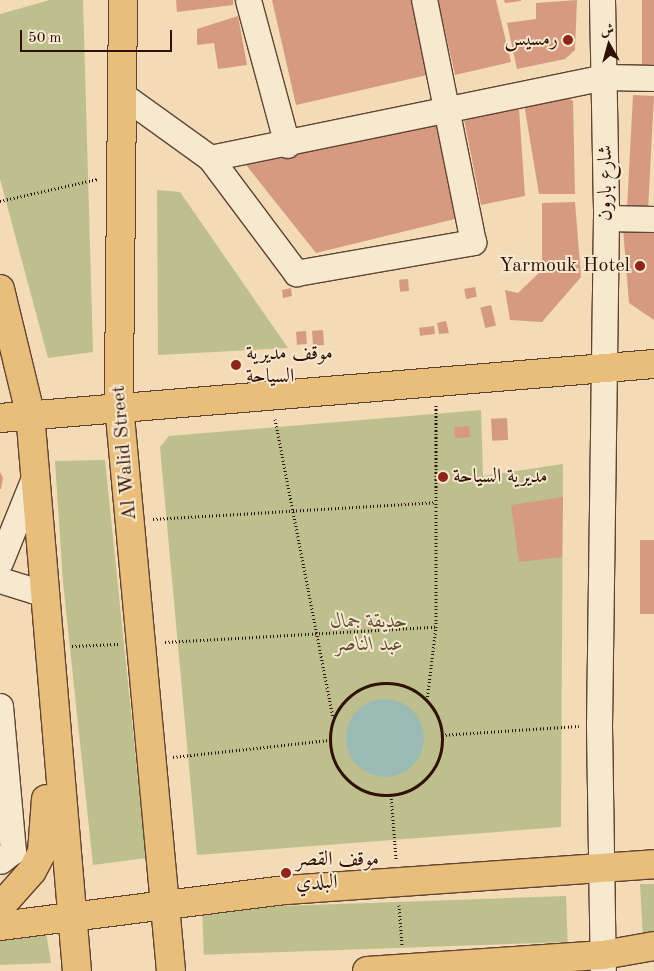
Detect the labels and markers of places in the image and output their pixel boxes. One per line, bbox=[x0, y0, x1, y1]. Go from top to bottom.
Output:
place label: رمسيس bbox=[504, 28, 558, 52]
marker: رمسيس bbox=[562, 34, 574, 46]
place label: Yarmouk Hotel bbox=[499, 254, 630, 278]
marker: Yarmouk Hotel bbox=[634, 260, 646, 272]
place label: موقف مديرية السياحة bbox=[246, 342, 333, 389]
marker: موقف مديرية السياحة bbox=[230, 359, 242, 371]
place label: مديرية السياحة bbox=[453, 465, 547, 489]
marker: مديرية السياحة bbox=[437, 471, 449, 483]
place label: موقف القصر البلدي bbox=[296, 849, 379, 896]
marker: موقف القصر البلدي bbox=[280, 867, 292, 879]

